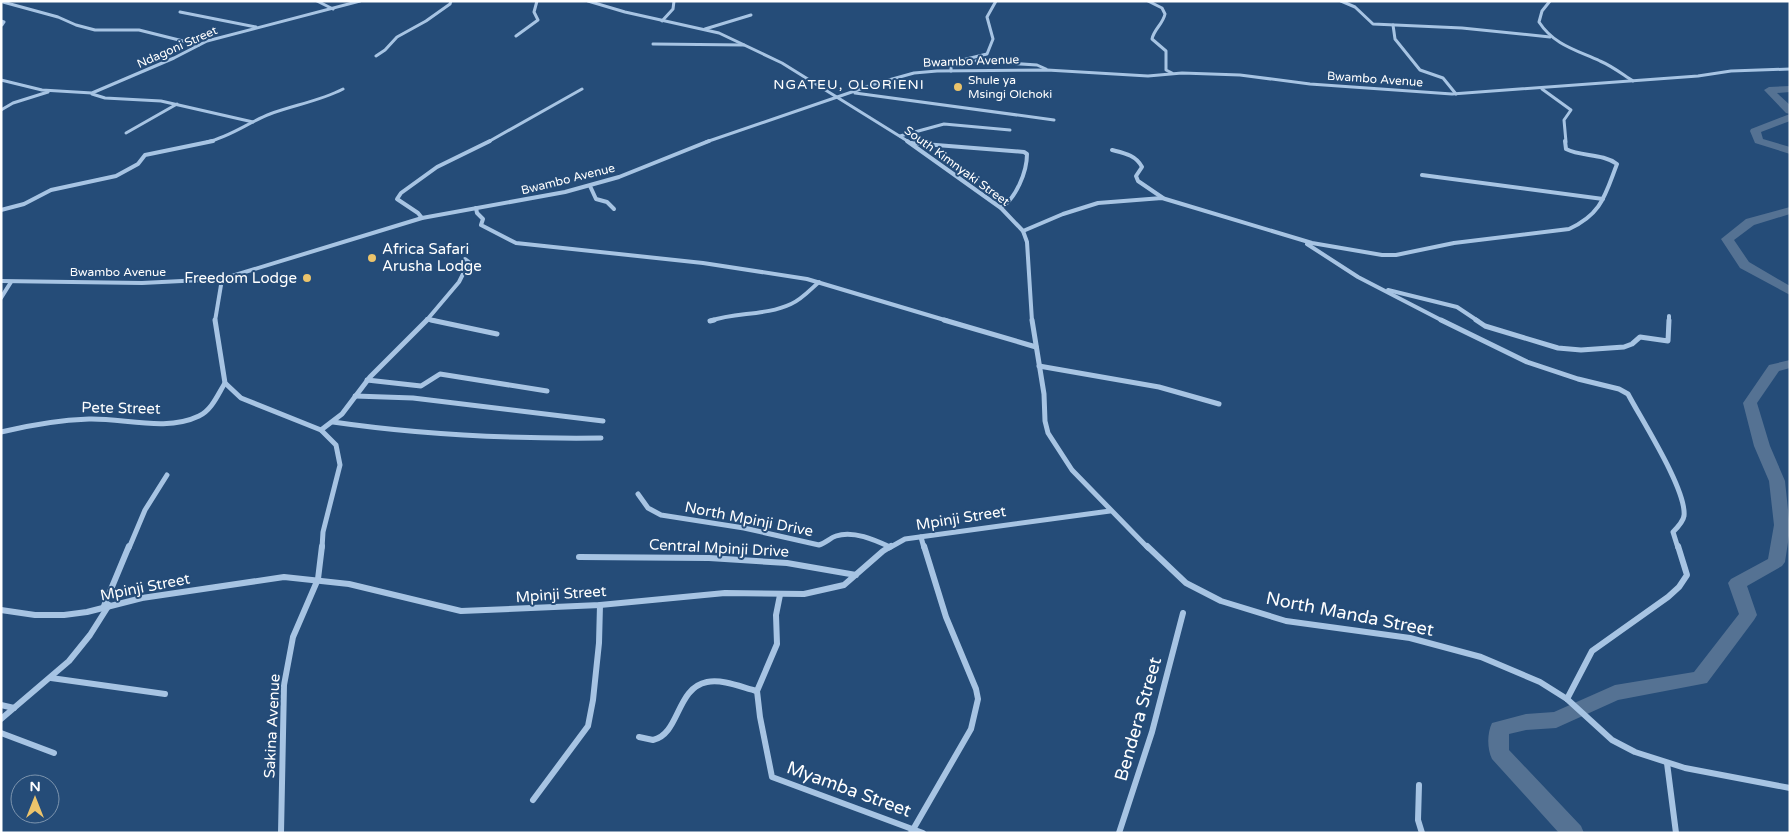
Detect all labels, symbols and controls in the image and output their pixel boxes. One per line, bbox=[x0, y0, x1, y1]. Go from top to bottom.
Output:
street label: Ndagoni Street bbox=[135, 23, 220, 71]
street label: Bwambo Avenue bbox=[923, 52, 1020, 70]
street label: Bwambo Avenue bbox=[1326, 69, 1424, 89]
place label: Shule ya Msingi Olchoki bbox=[968, 73, 1052, 101]
district label: NGATEU, OLORIENI bbox=[773, 76, 925, 93]
marker: Shule ya Msingi Olchoki bbox=[952, 81, 964, 93]
street label: South Kimnyaki Street bbox=[902, 123, 1013, 209]
street label: Bwambo Avenue bbox=[520, 161, 617, 197]
place label: Africa Safari Arusha Lodge bbox=[382, 240, 482, 275]
marker: Africa Safari Arusha Lodge bbox=[366, 252, 378, 264]
street label: Bwambo Avenue bbox=[70, 265, 166, 279]
place label: Freedom Lodge bbox=[184, 269, 297, 287]
marker: Freedom Lodge bbox=[301, 272, 313, 284]
street label: Pete Street bbox=[81, 398, 161, 418]
street label: North Mpinji Drive bbox=[683, 498, 815, 540]
street label: Mpinji Street bbox=[915, 502, 1008, 534]
street label: Central Mpinji Drive bbox=[649, 535, 789, 561]
street label: Mpinji Street bbox=[99, 569, 192, 605]
street label: Mpinji Street bbox=[515, 582, 607, 606]
street label: North Manda Street bbox=[1264, 587, 1436, 641]
street label: Bendera Street bbox=[1110, 654, 1166, 784]
street label: Sakina Avenue bbox=[260, 673, 284, 779]
street label: Myamba Street bbox=[784, 756, 914, 822]
north arrow bbox=[10, 774, 60, 824]
text: N bbox=[29, 778, 41, 795]

